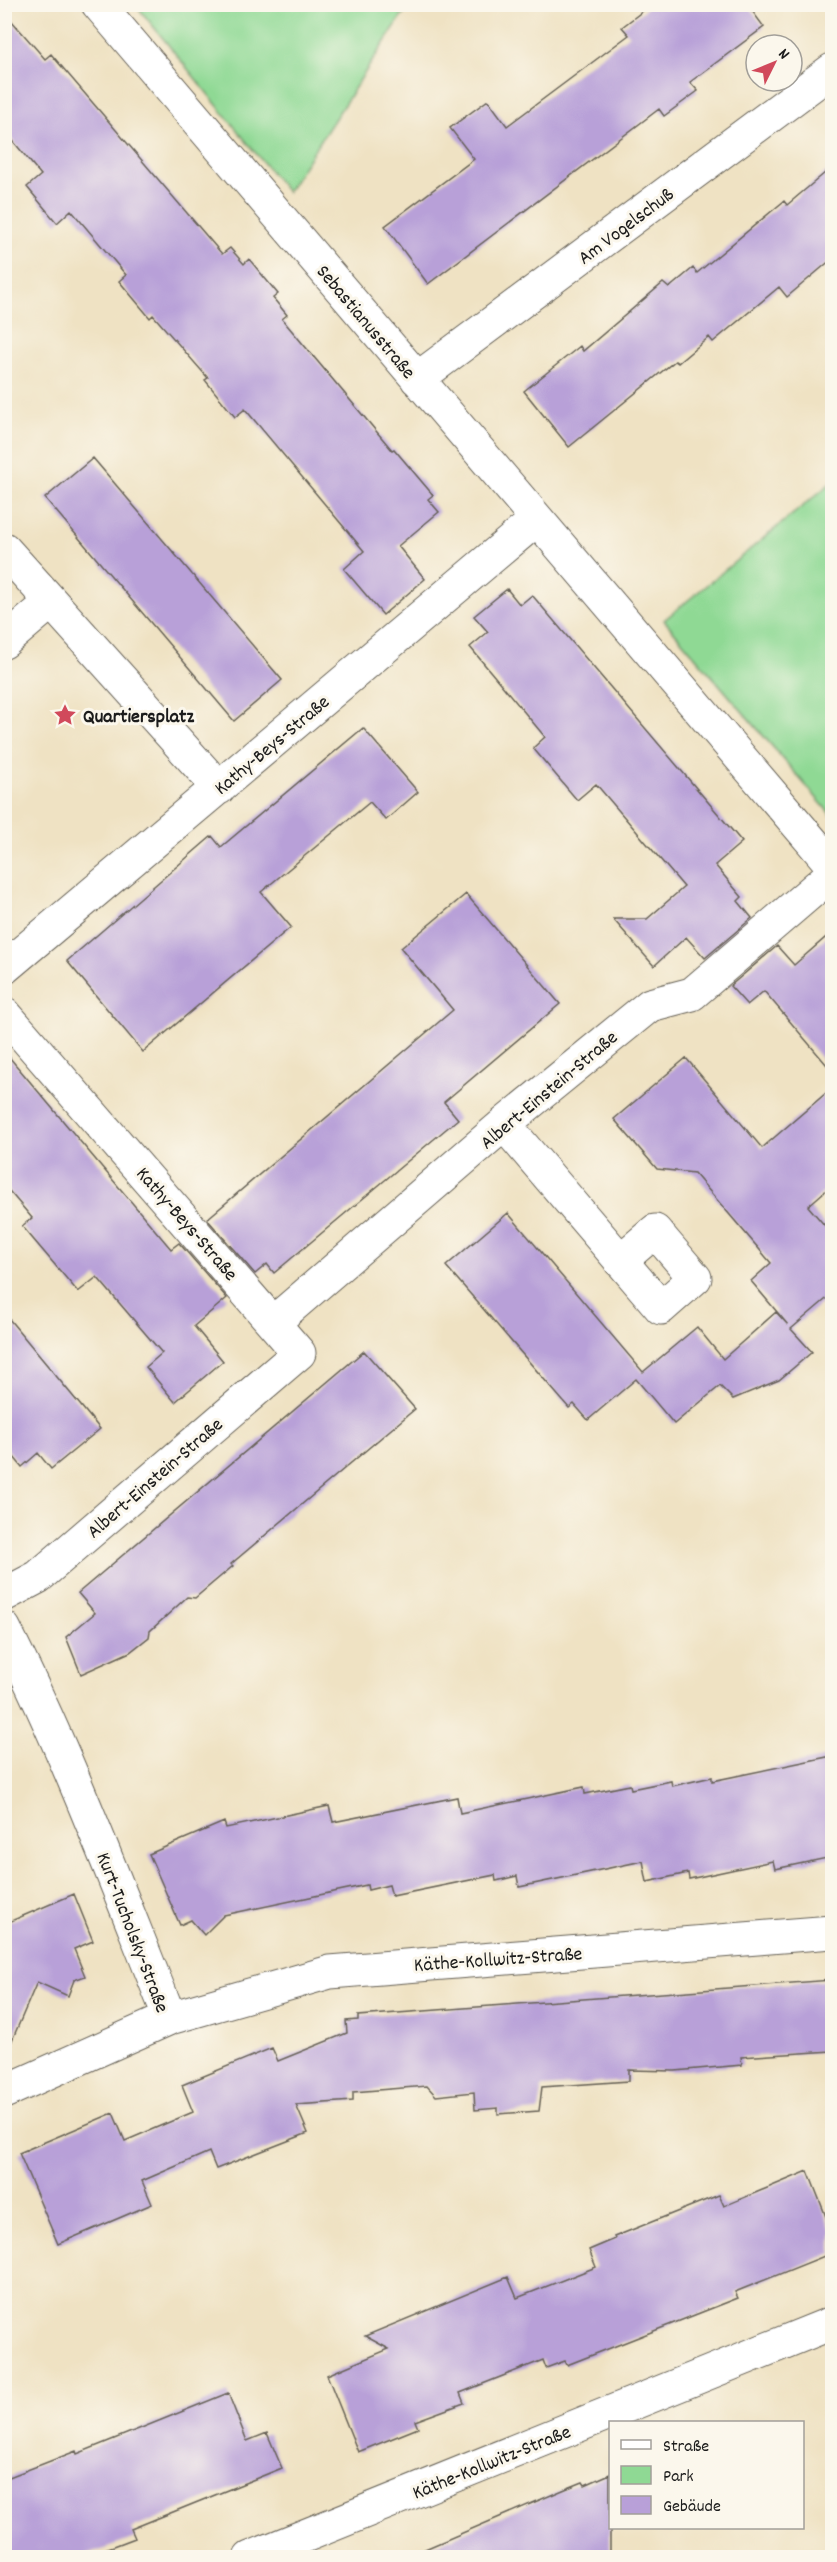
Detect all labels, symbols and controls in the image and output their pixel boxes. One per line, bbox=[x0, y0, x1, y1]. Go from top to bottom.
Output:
north arrow bbox=[744, 33, 804, 93]
text: N bbox=[772, 44, 794, 65]
street label: Am Vogelschuß bbox=[573, 182, 681, 273]
street label: Sebastianusstraße bbox=[308, 260, 421, 386]
street label: Kathy-Beys-Straße bbox=[209, 689, 337, 803]
place icon: Quartiersplatz bbox=[52, 702, 78, 728]
place label: Quartiersplatz bbox=[83, 704, 194, 732]
street label: Albert-Einstein-Straße bbox=[475, 1025, 625, 1157]
street label: Kathy-Beys-Straße bbox=[128, 1162, 243, 1288]
street label: Albert-Einstein-Straße bbox=[82, 1412, 230, 1546]
street label: Kurt-Tucholsky-Straße bbox=[88, 1849, 175, 2018]
street label: Käthe-Kollwitz-Straße bbox=[413, 1941, 584, 1981]
street label: Käthe-Kollwitz-Straße bbox=[409, 2419, 576, 2508]
legend bbox=[609, 2421, 804, 2529]
text: Straße bbox=[663, 2435, 709, 2460]
text: Park bbox=[663, 2465, 694, 2490]
text: Gebäude bbox=[663, 2495, 721, 2520]

